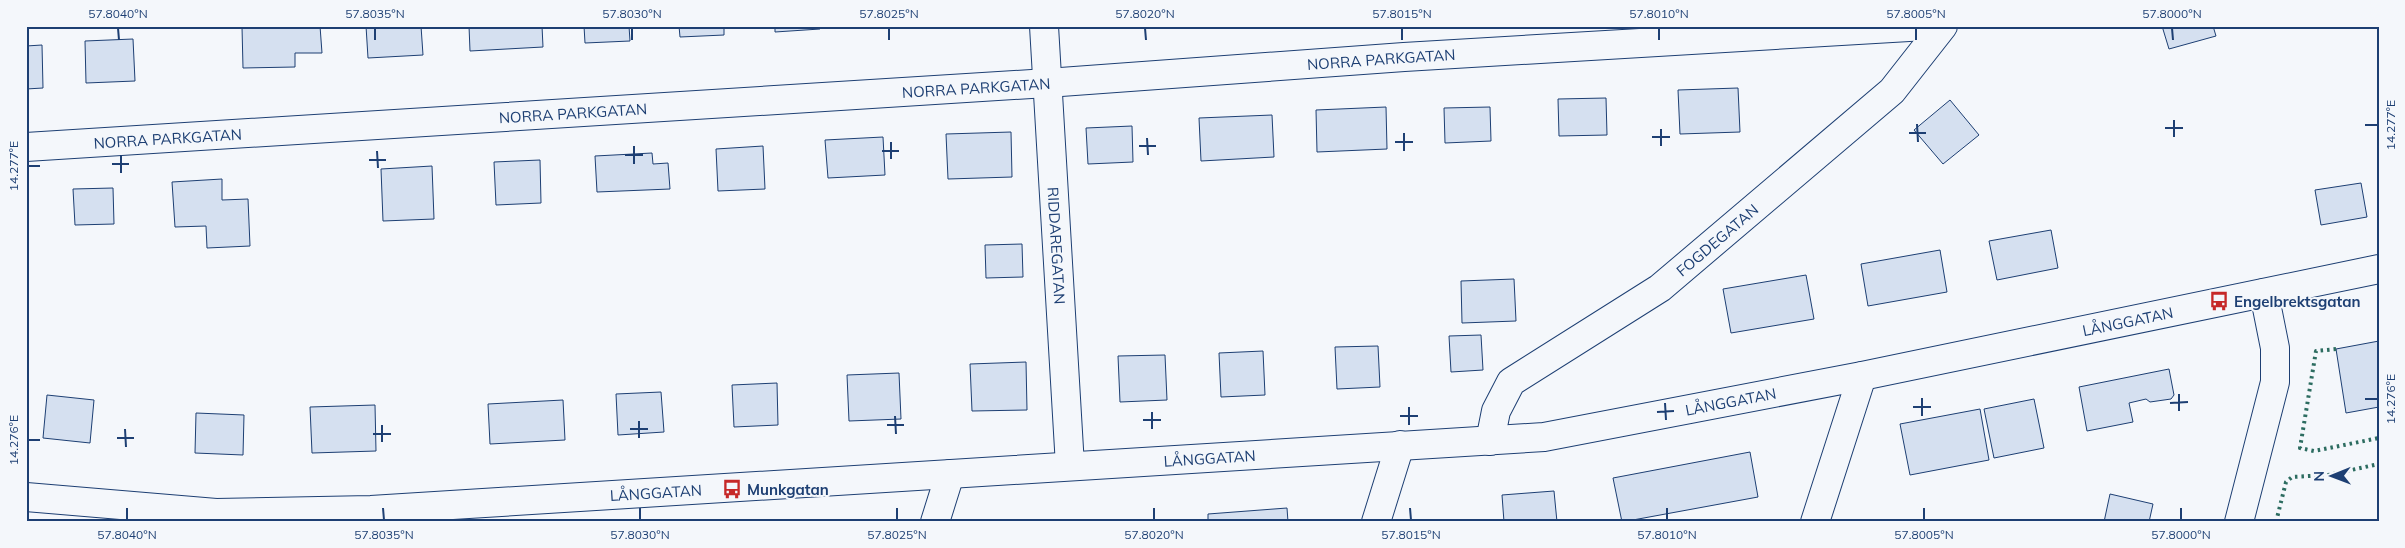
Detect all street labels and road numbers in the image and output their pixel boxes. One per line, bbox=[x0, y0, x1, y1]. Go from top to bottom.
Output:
street label: NORRA PARKGATAN bbox=[1306, 44, 1456, 74]
street label: NORRA PARKGATAN bbox=[901, 73, 1051, 102]
street label: NORRA PARKGATAN bbox=[498, 99, 648, 127]
street label: NORRA PARKGATAN bbox=[93, 124, 242, 152]
street label: RIDDAREGATAN bbox=[1044, 186, 1070, 305]
street label: FOGDEGATAN bbox=[1672, 200, 1762, 280]
street label: LÅNGGATAN bbox=[2081, 302, 2175, 340]
street label: LÅNGGATAN bbox=[1684, 383, 1778, 419]
street label: LÅNGGATAN bbox=[1163, 445, 1256, 470]
street label: LÅNGGATAN bbox=[609, 480, 702, 505]

